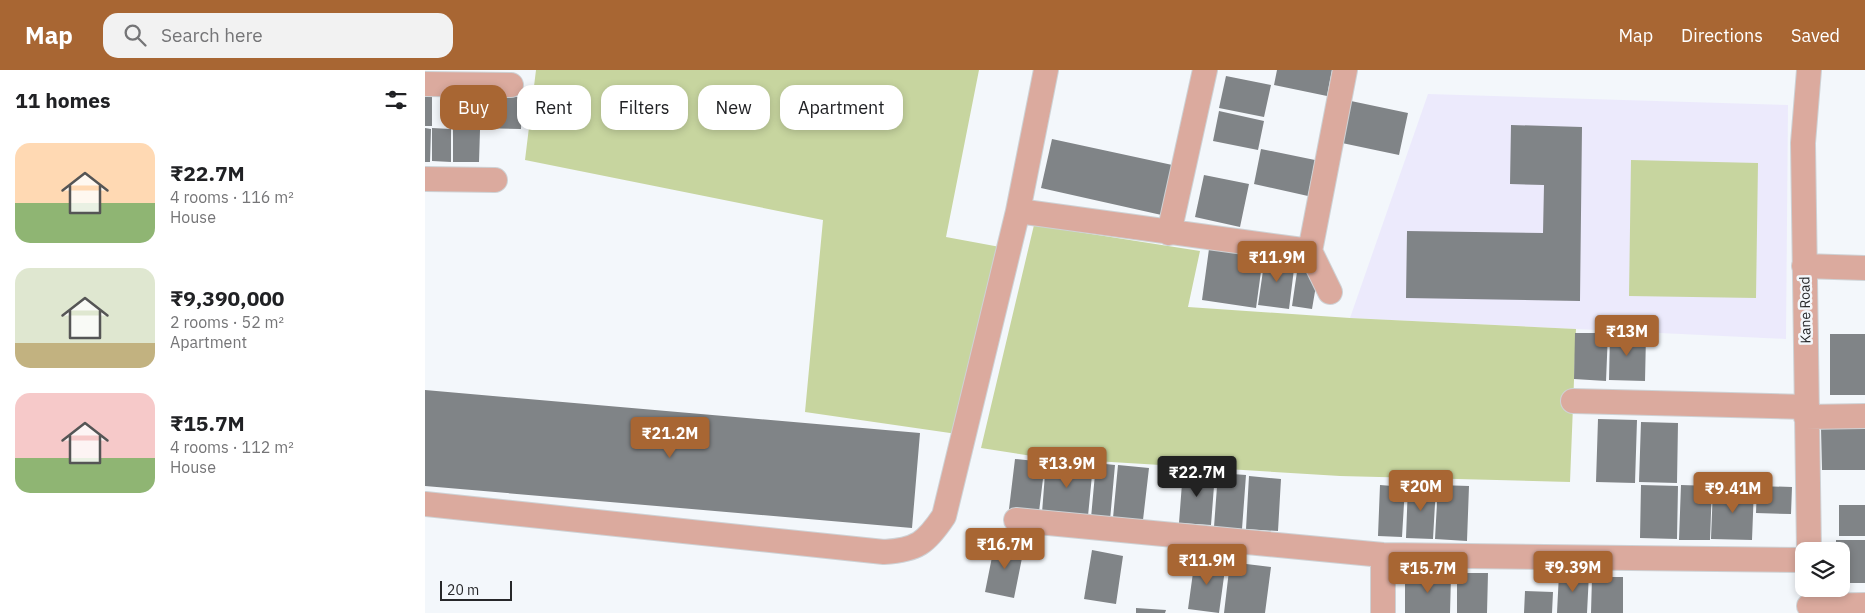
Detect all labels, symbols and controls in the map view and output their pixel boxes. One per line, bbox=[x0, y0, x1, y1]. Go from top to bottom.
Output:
search box bbox=[103, 13, 453, 58]
text: Map bbox=[25, 19, 73, 51]
icon: search bbox=[121, 21, 149, 49]
text: Search here bbox=[161, 23, 263, 47]
text: Map bbox=[1618, 24, 1653, 47]
text: Directions bbox=[1681, 24, 1763, 47]
text: Saved bbox=[1791, 24, 1840, 47]
chip: Buy bbox=[440, 85, 507, 130]
chip: Rent bbox=[517, 85, 591, 130]
chip: Filters bbox=[601, 85, 688, 130]
chip: New bbox=[698, 85, 770, 130]
chip: Apartment bbox=[780, 85, 903, 130]
text: 11 homes bbox=[15, 86, 111, 114]
icon: filters bbox=[382, 86, 410, 114]
text: ₹22.7M bbox=[170, 159, 245, 187]
icon: home bbox=[55, 163, 115, 223]
text: 4 rooms · 116 m² bbox=[170, 187, 294, 207]
text: House bbox=[170, 207, 216, 227]
pin: ₹11.9M bbox=[1236, 240, 1318, 283]
text: ₹11.9M bbox=[1249, 247, 1305, 267]
street label: Kane Road bbox=[1795, 276, 1815, 344]
text: ₹9,390,000 bbox=[170, 284, 284, 312]
icon: home bbox=[55, 288, 115, 348]
text: 2 rooms · 52 m² bbox=[170, 312, 284, 332]
pin: ₹13M bbox=[1597, 314, 1657, 357]
text: ₹13M bbox=[1606, 321, 1648, 341]
text: Apartment bbox=[170, 332, 247, 352]
text: ₹15.7M bbox=[170, 409, 245, 437]
icon: home bbox=[55, 413, 115, 473]
pin: ₹21.2M bbox=[629, 416, 711, 459]
text: ₹21.2M bbox=[642, 423, 698, 443]
text: 4 rooms · 112 m² bbox=[170, 437, 294, 457]
pin: ₹13.9M bbox=[1026, 446, 1108, 489]
text: ₹13.9M bbox=[1039, 453, 1095, 473]
pin: ₹22.7M bbox=[1156, 456, 1238, 498]
text: House bbox=[170, 457, 216, 477]
text: ₹22.7M bbox=[1169, 462, 1225, 482]
pin: ₹20M bbox=[1391, 470, 1451, 512]
pin: ₹9.41M bbox=[1692, 472, 1774, 514]
text: ₹20M bbox=[1400, 476, 1442, 496]
text: ₹9.41M bbox=[1705, 478, 1761, 498]
pin: ₹16.7M bbox=[964, 528, 1046, 570]
text: ₹16.7M bbox=[977, 534, 1033, 554]
map controls bbox=[1795, 542, 1850, 597]
button: layers bbox=[1795, 542, 1850, 597]
pin: ₹11.9M bbox=[1166, 544, 1248, 586]
text: ₹11.9M bbox=[1179, 550, 1235, 570]
pin: ₹9.39M bbox=[1532, 550, 1614, 593]
pin: ₹15.7M bbox=[1387, 552, 1469, 594]
text: ₹9.39M bbox=[1545, 557, 1601, 577]
text: ₹15.7M bbox=[1400, 558, 1456, 578]
scale bar bbox=[440, 578, 513, 601]
text: 20 m bbox=[447, 581, 479, 599]

